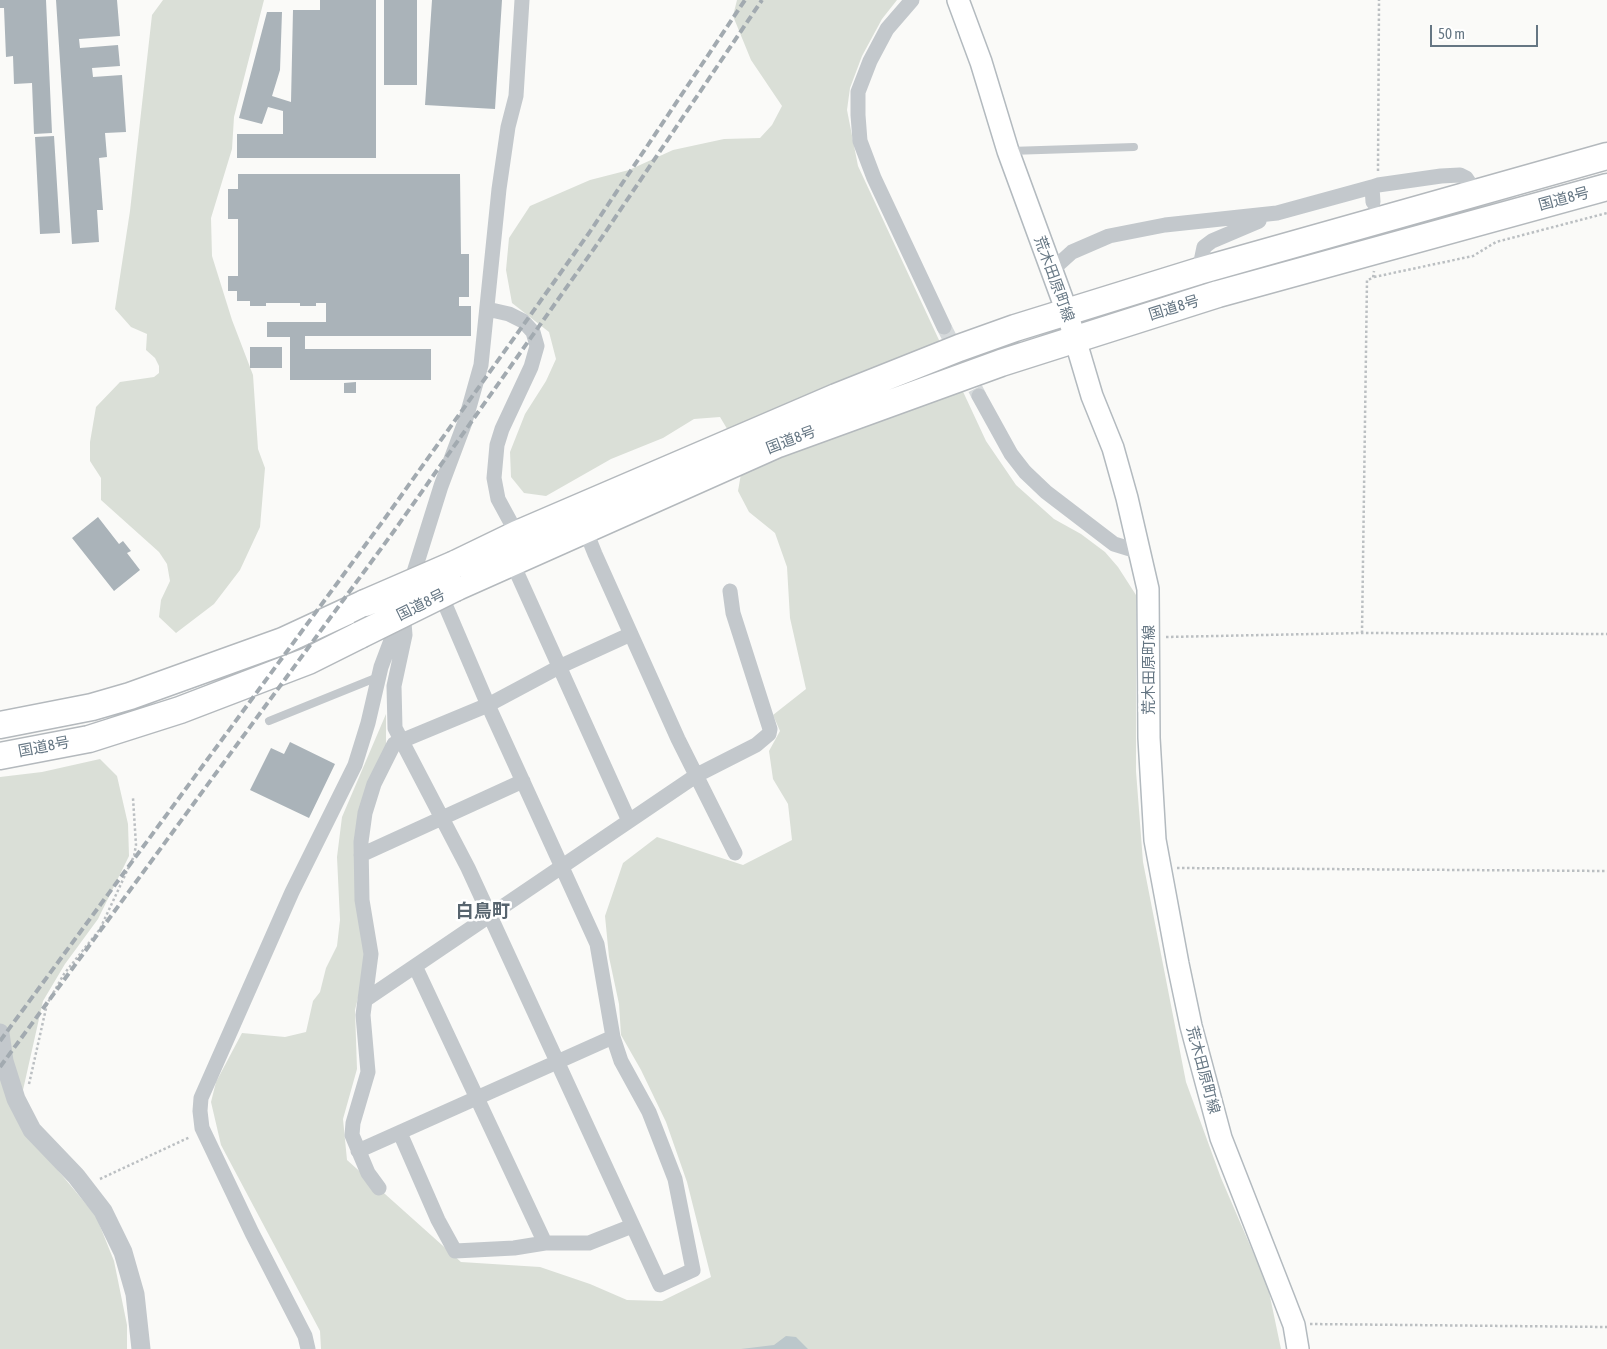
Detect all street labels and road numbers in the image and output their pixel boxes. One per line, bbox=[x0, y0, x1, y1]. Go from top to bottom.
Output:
street label: 国道8号 bbox=[1537, 184, 1591, 214]
street label: 荒木田原町線 bbox=[1030, 234, 1078, 324]
street label: 国道8号 bbox=[1146, 292, 1202, 324]
street label: 国道8号 bbox=[763, 422, 819, 458]
street label: 国道8号 bbox=[394, 586, 448, 624]
street label: 荒木田原町線 bbox=[1140, 625, 1158, 715]
street label: 国道8号 bbox=[17, 733, 71, 761]
street label: 荒木田原町線 bbox=[1183, 1024, 1223, 1116]

